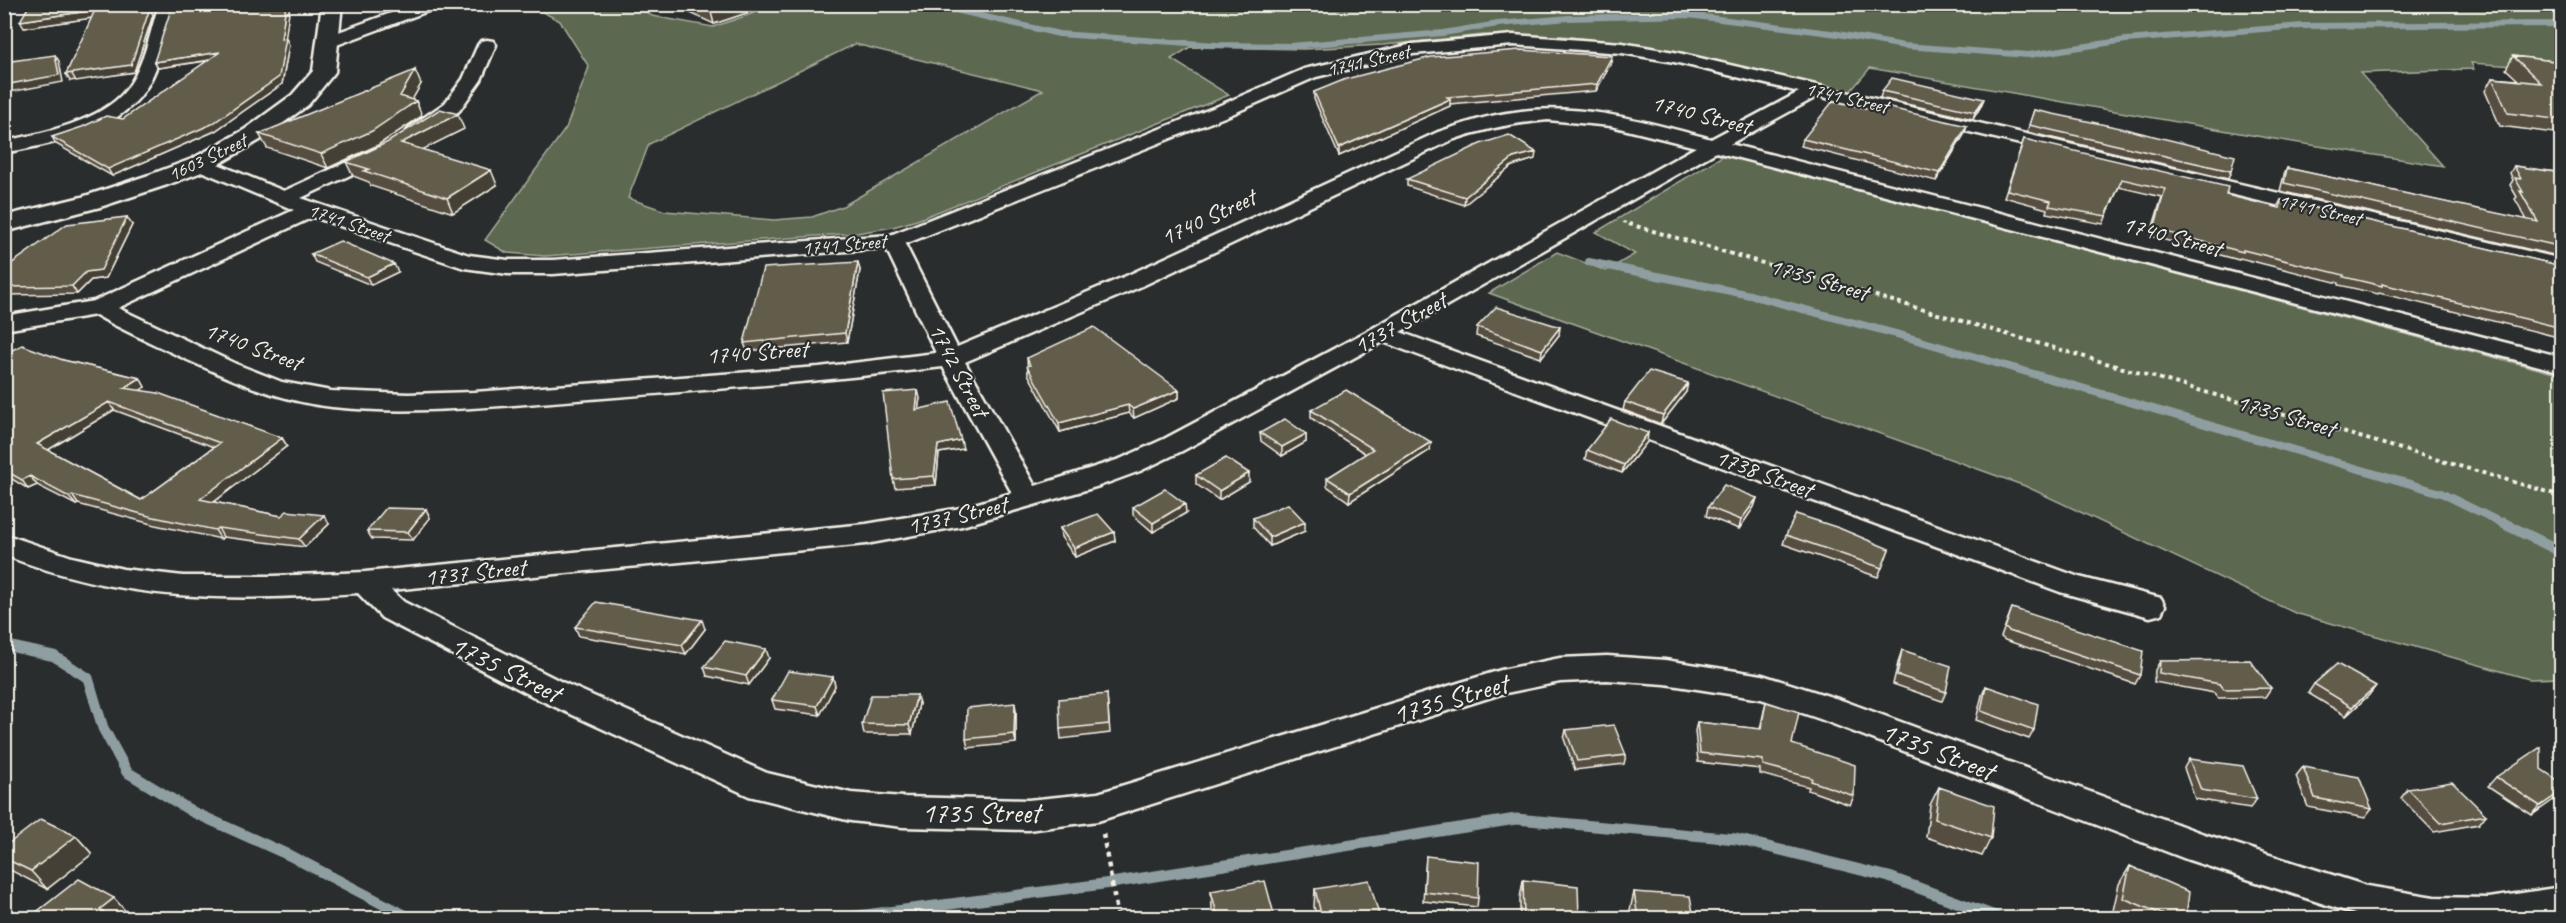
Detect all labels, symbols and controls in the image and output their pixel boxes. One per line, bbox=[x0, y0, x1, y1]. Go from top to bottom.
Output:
street label: 1741 Street bbox=[1324, 38, 1415, 82]
street label: 1741 Street bbox=[1803, 76, 1894, 120]
street label: 1740 Street bbox=[1648, 87, 1757, 142]
street label: 1603 Street bbox=[164, 126, 254, 187]
street label: 1740 Street bbox=[1156, 181, 1263, 252]
street label: 1741 Street bbox=[2276, 188, 2367, 232]
street label: 1741 Street bbox=[305, 197, 396, 249]
street label: 1740 Street bbox=[2119, 208, 2228, 264]
street label: 1741 Street bbox=[801, 228, 891, 261]
street label: 1735 Street bbox=[1766, 251, 1875, 308]
street label: 1737 Street bbox=[1348, 284, 1454, 361]
street label: 1740 Street bbox=[200, 315, 309, 378]
street label: 1742 Street bbox=[922, 318, 997, 424]
street label: 1740 Street bbox=[705, 333, 812, 370]
street label: 1735 Street bbox=[2233, 387, 2342, 444]
street label: 1738 Street bbox=[1711, 442, 1820, 505]
street label: 1737 Street bbox=[904, 488, 1013, 541]
street label: 1737 Street bbox=[423, 551, 530, 592]
street label: 1735 Street bbox=[445, 627, 570, 712]
street label: 1735 Street bbox=[1389, 664, 1515, 732]
street label: 1735 Street bbox=[1876, 713, 2003, 789]
street label: 1735 Street bbox=[922, 795, 1044, 830]

